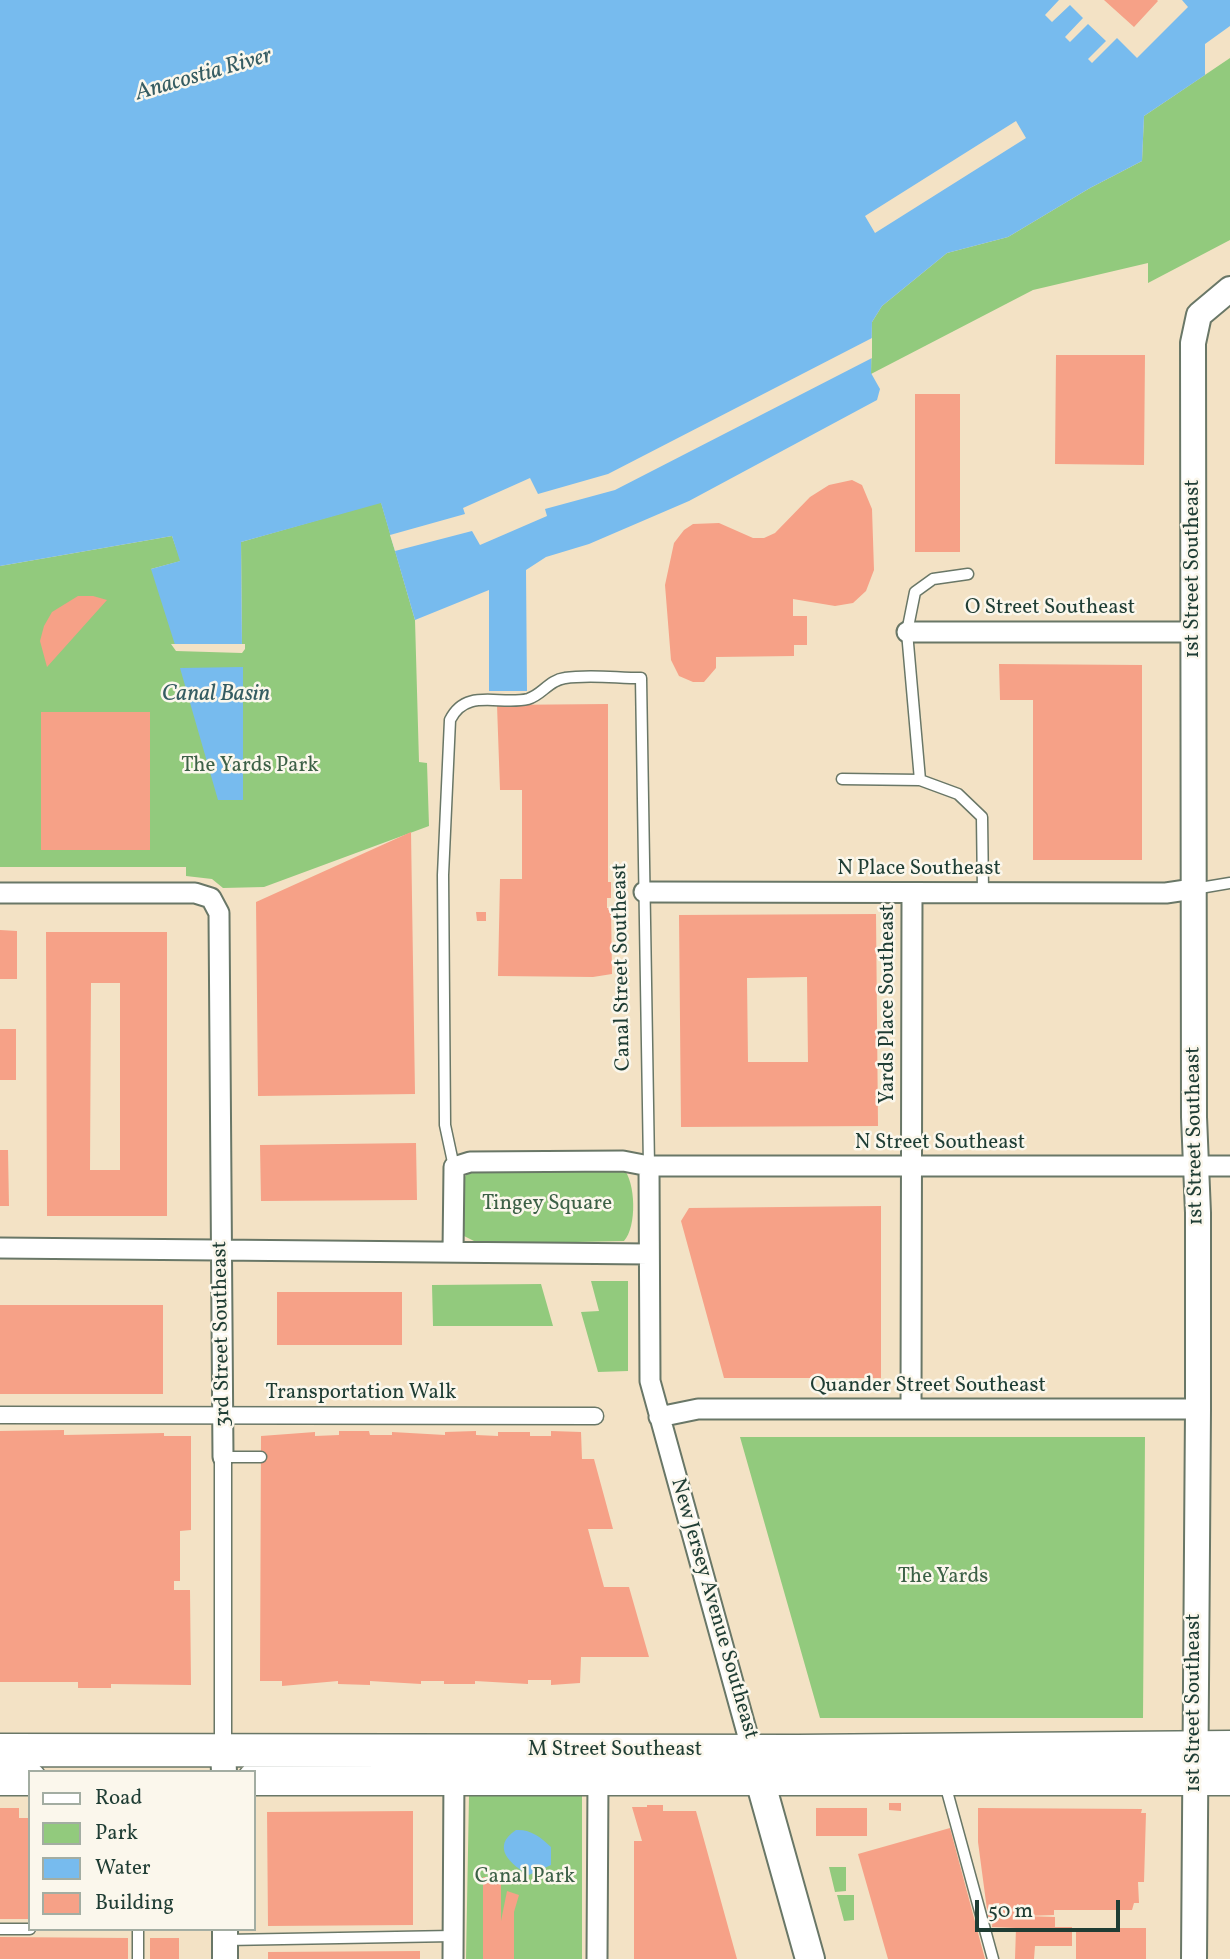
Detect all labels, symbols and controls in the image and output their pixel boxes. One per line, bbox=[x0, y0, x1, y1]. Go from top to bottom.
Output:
water label: Anacostia River bbox=[132, 43, 276, 109]
street label: 1st Street Southeast bbox=[1181, 479, 1207, 659]
street label: O Street Southeast bbox=[965, 596, 1135, 622]
water label: Canal Basin bbox=[162, 682, 270, 710]
park label: The Yards Park bbox=[181, 754, 319, 780]
street label: N Place Southeast bbox=[837, 857, 1001, 883]
street label: Canal Street Southeast bbox=[609, 863, 637, 1071]
street label: Yards Place Southeast bbox=[876, 904, 902, 1104]
street label: 1st Street Southeast bbox=[1182, 1046, 1210, 1226]
street label: N Street Southeast bbox=[855, 1131, 1025, 1157]
park label: Tingey Square bbox=[482, 1192, 612, 1218]
street label: 3rd Street Southeast bbox=[209, 1241, 237, 1427]
street label: Quander Street Southeast bbox=[810, 1374, 1046, 1400]
street label: Transportation Walk bbox=[265, 1381, 457, 1407]
street label: New Jersey Avenue Southeast bbox=[664, 1476, 762, 1742]
park label: The Yards bbox=[898, 1565, 988, 1591]
street label: 1st Street Southeast bbox=[1182, 1613, 1208, 1793]
street label: M Street Southeast bbox=[528, 1738, 702, 1764]
legend bbox=[28, 1770, 256, 1931]
text: Road bbox=[95, 1784, 142, 1813]
text: Park bbox=[95, 1819, 138, 1848]
text: Water bbox=[95, 1854, 151, 1883]
park label: Canal Park bbox=[475, 1865, 575, 1891]
scale bar bbox=[978, 1885, 1123, 1929]
text: Building bbox=[95, 1889, 174, 1918]
text: 50 m bbox=[988, 1897, 1033, 1926]

